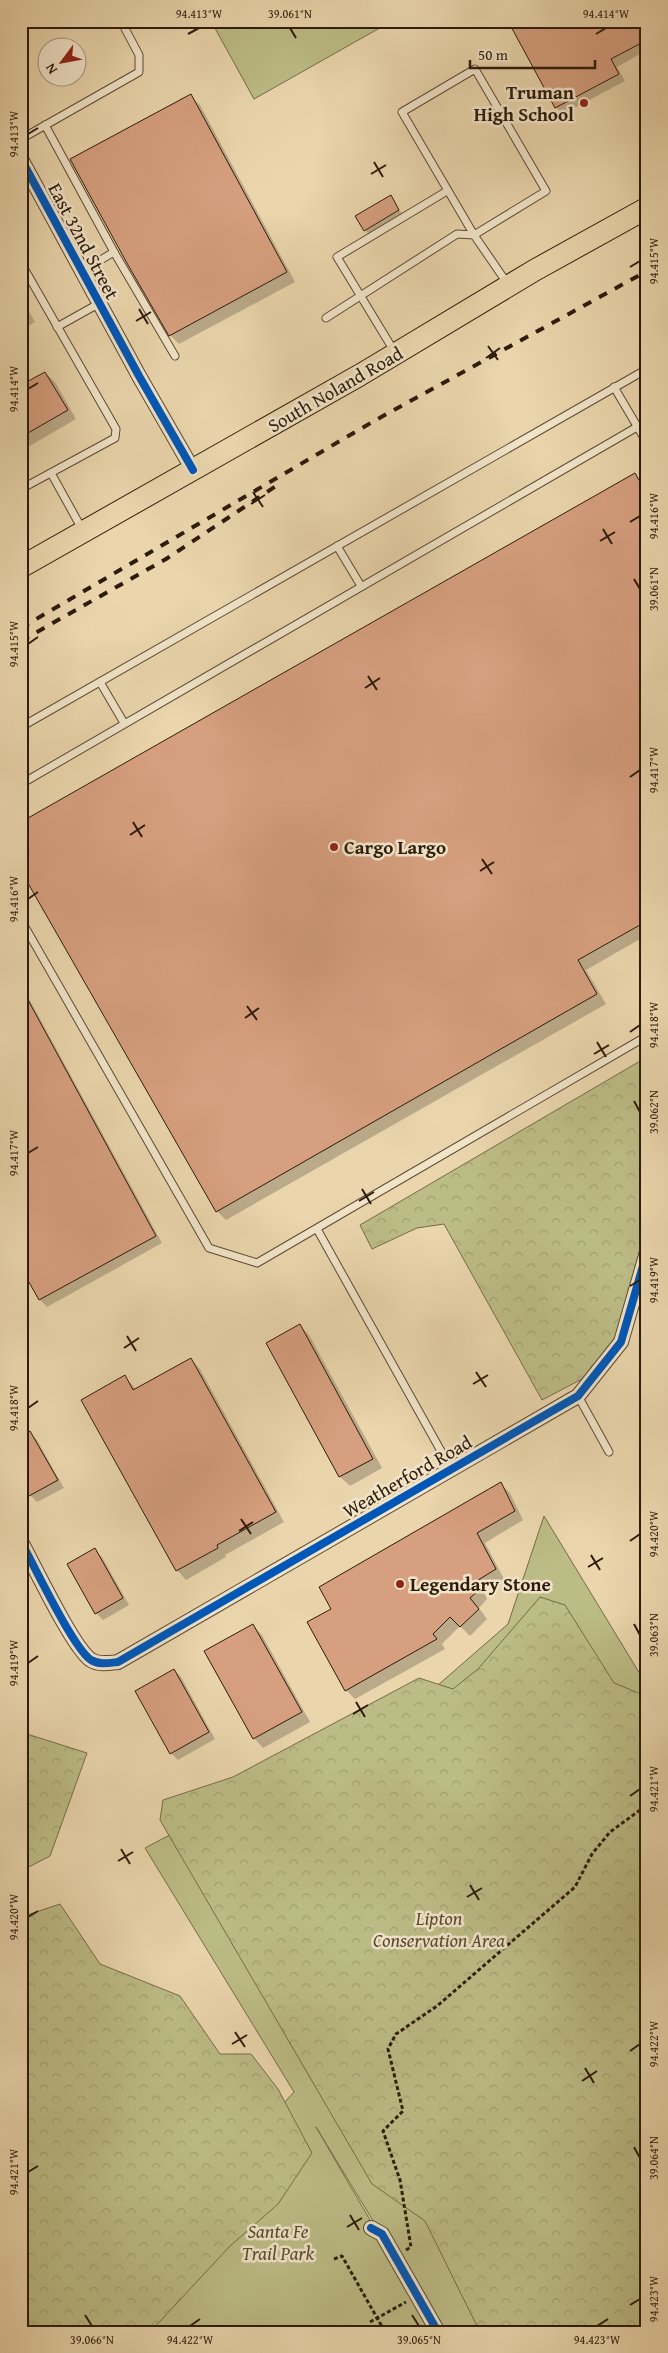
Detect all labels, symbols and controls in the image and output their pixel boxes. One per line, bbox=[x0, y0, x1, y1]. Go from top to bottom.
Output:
text: 94.413°W bbox=[176, 5, 223, 22]
text: 39.061°N bbox=[268, 5, 312, 22]
text: 94.414°W bbox=[583, 5, 630, 22]
north arrow bbox=[38, 38, 88, 88]
scale bar bbox=[470, 38, 596, 70]
text: 50 m bbox=[478, 44, 509, 65]
text: N bbox=[40, 59, 62, 78]
place label: Truman High School bbox=[474, 78, 575, 128]
marker: Truman High School bbox=[578, 97, 590, 109]
text: 94.413°W bbox=[5, 110, 22, 157]
street label: East 32nd Street bbox=[42, 178, 127, 305]
text: 94.415°W bbox=[645, 237, 662, 284]
street label: South Noland Road bbox=[262, 338, 409, 439]
text: 94.414°W bbox=[5, 365, 22, 412]
text: 94.416°W bbox=[645, 492, 662, 539]
text: 39.061°N bbox=[645, 567, 662, 611]
text: 94.415°W bbox=[5, 620, 22, 667]
text: 94.417°W bbox=[645, 746, 662, 793]
place label: Cargo Largo bbox=[344, 833, 446, 861]
marker: Cargo Largo bbox=[328, 841, 340, 853]
text: 94.416°W bbox=[5, 875, 22, 922]
text: 94.418°W bbox=[645, 1001, 662, 1048]
text: 39.062°N bbox=[645, 1090, 662, 1134]
text: 94.417°W bbox=[5, 1129, 22, 1176]
text: 94.419°W bbox=[645, 1256, 662, 1303]
text: 94.418°W bbox=[5, 1384, 22, 1431]
street label: Weatherford Road bbox=[337, 1427, 477, 1524]
text: 94.420°W bbox=[645, 1510, 662, 1557]
place label: Legendary Stone bbox=[410, 1570, 551, 1598]
marker: Legendary Stone bbox=[394, 1578, 406, 1590]
text: 39.063°N bbox=[645, 1613, 662, 1657]
text: 94.419°W bbox=[5, 1639, 22, 1686]
text: 94.421°W bbox=[645, 1765, 662, 1812]
text: 94.420°W bbox=[5, 1893, 22, 1940]
park label: Lipton Conservation Area bbox=[373, 1904, 505, 1954]
text: 94.422°W bbox=[645, 2020, 662, 2067]
text: 39.064°N bbox=[645, 2136, 662, 2180]
text: 94.421°W bbox=[5, 2148, 22, 2195]
park label: Santa Fe Trail Park bbox=[242, 2217, 315, 2267]
text: 94.423°W bbox=[645, 2275, 662, 2322]
text: 39.066°N bbox=[70, 2331, 114, 2348]
text: 94.422°W bbox=[167, 2331, 214, 2348]
text: 39.065°N bbox=[397, 2331, 441, 2348]
text: 94.423°W bbox=[574, 2331, 621, 2348]

